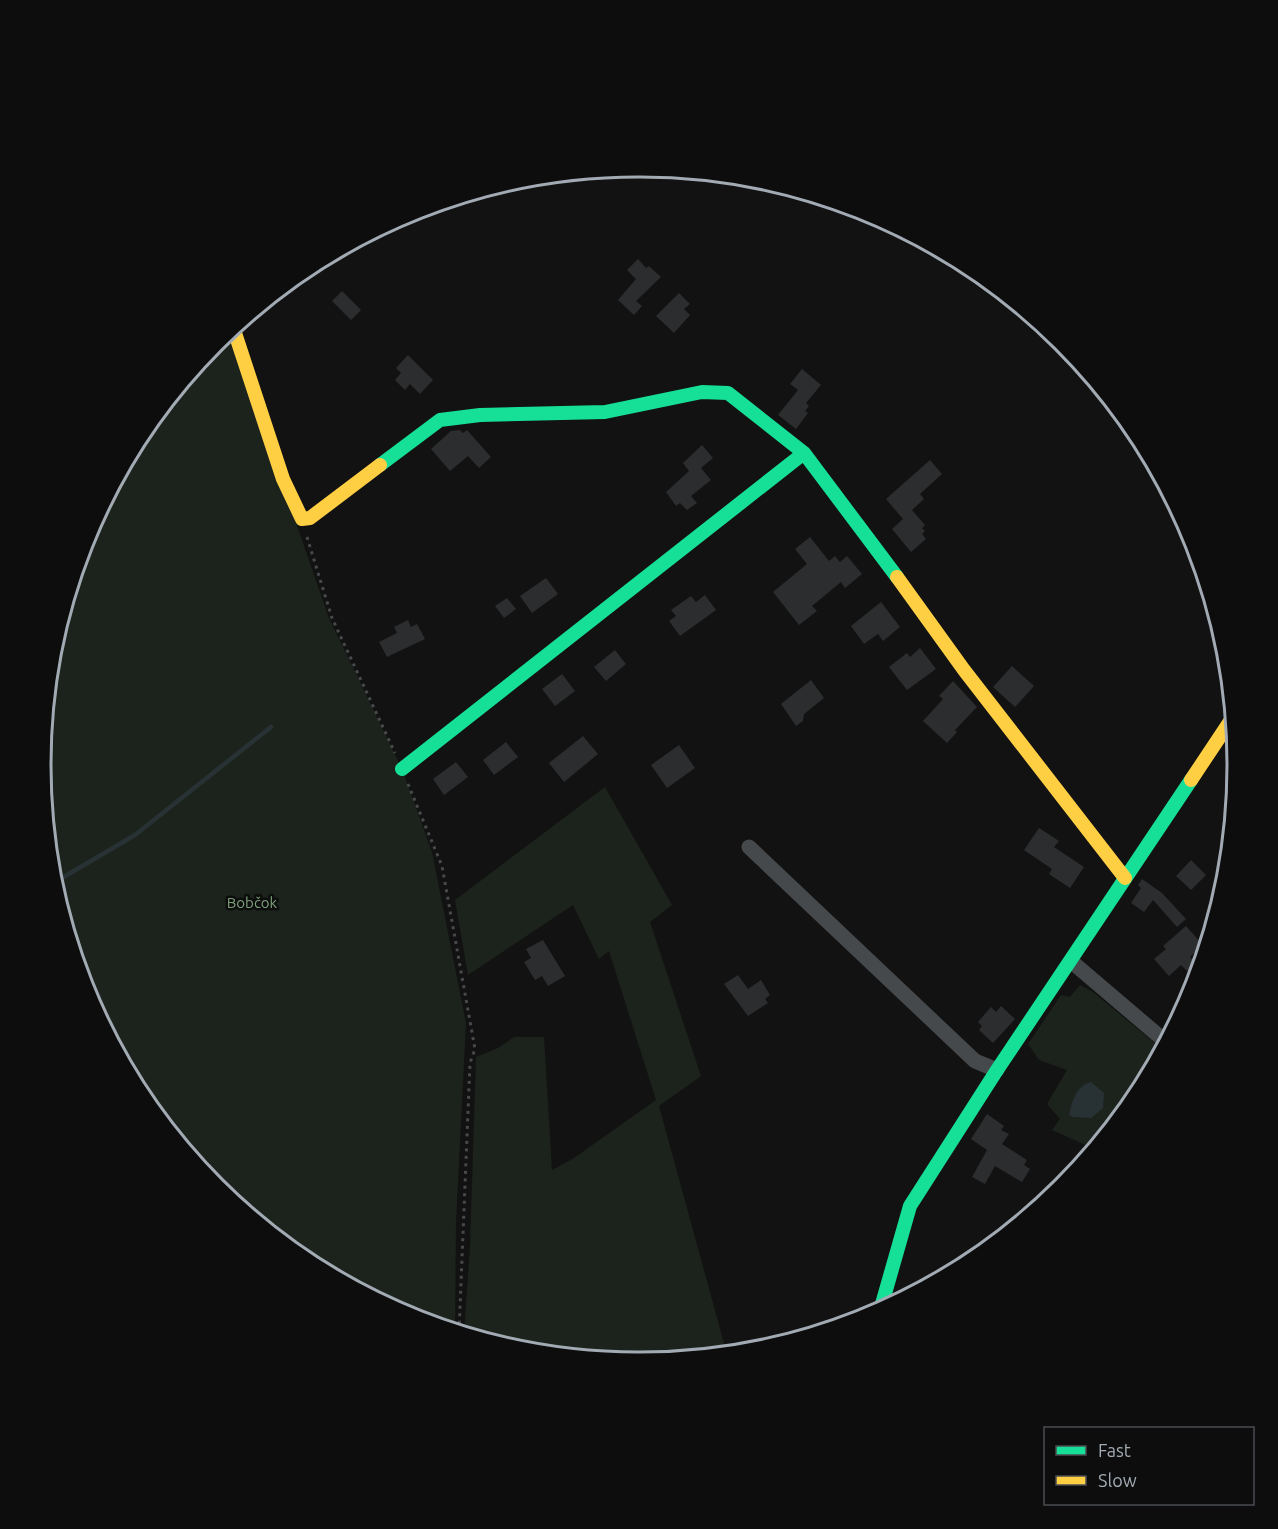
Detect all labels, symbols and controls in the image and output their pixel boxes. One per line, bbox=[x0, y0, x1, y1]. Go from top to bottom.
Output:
park label: Bobčok bbox=[227, 894, 278, 911]
legend bbox=[1044, 1427, 1254, 1505]
text: Fast bbox=[1098, 1440, 1131, 1460]
text: Slow bbox=[1098, 1470, 1137, 1490]

